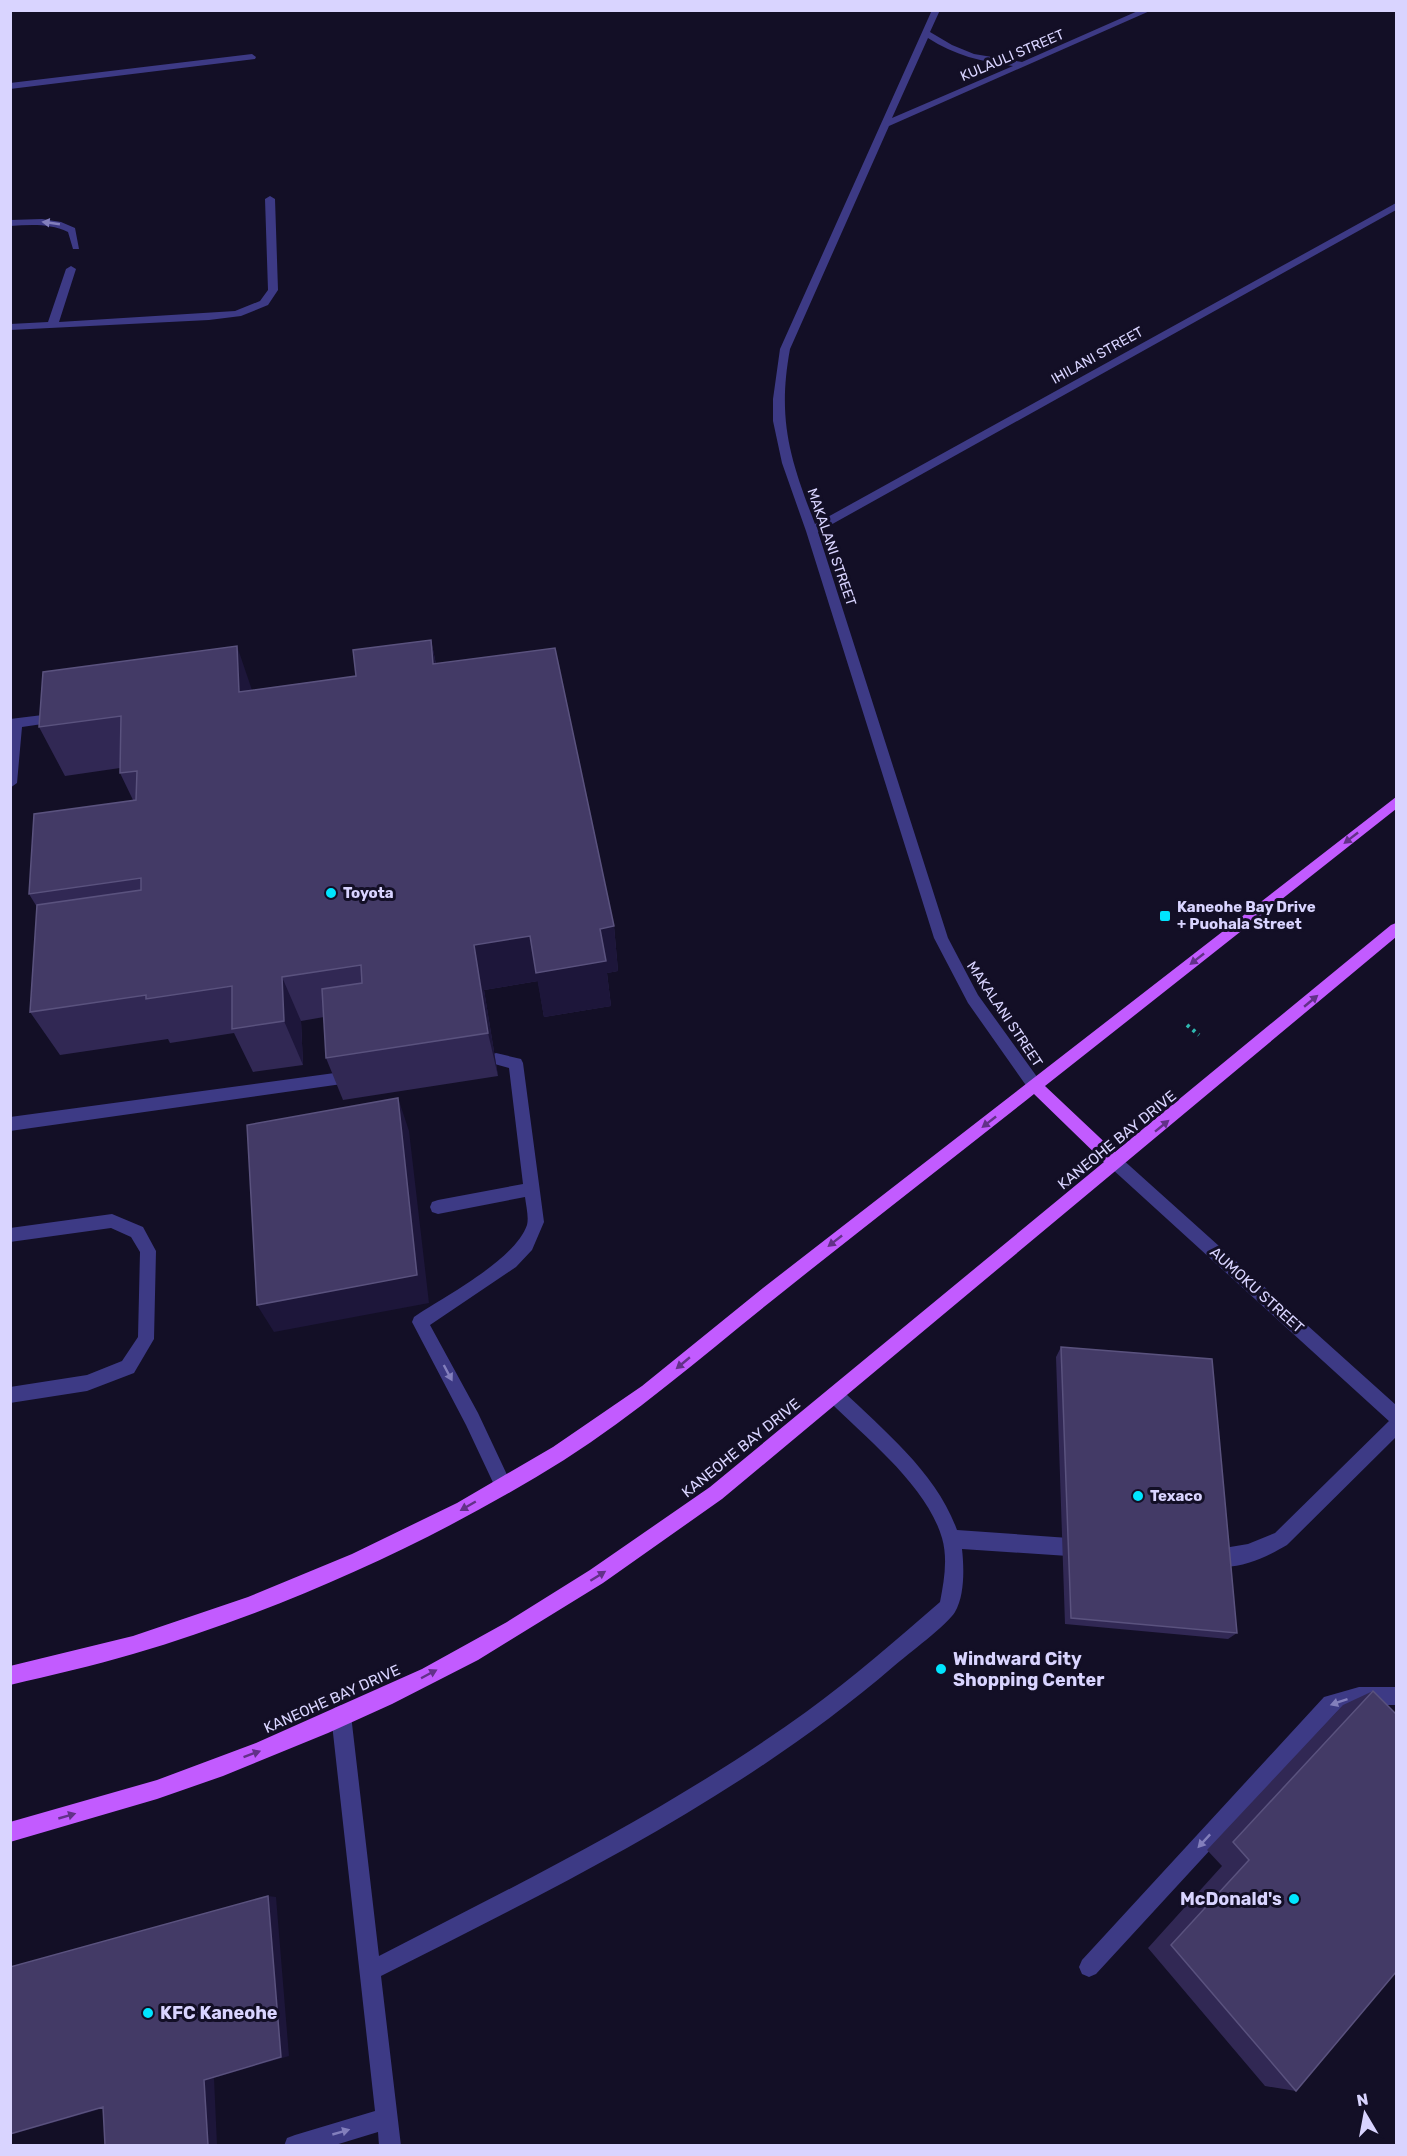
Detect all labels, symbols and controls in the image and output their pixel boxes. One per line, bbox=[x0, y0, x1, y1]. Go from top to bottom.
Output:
street label: KULAULI STREET bbox=[958, 26, 1067, 85]
one-way arrow bbox=[41, 218, 60, 227]
street label: IHILANI STREET bbox=[1048, 323, 1146, 388]
street label: MAKALANI STREET bbox=[803, 486, 860, 608]
one-way arrow bbox=[1343, 832, 1358, 844]
place label: Toyota bbox=[343, 884, 394, 902]
marker: Toyota bbox=[324, 886, 338, 900]
place label: Kaneohe Bay Drive + Puohala Street bbox=[1177, 898, 1316, 933]
marker: Kaneohe Bay Drive + Puohala Street bbox=[1158, 909, 1172, 923]
one-way arrow bbox=[1189, 952, 1205, 965]
street label: MAKALANI STREET bbox=[963, 958, 1046, 1070]
one-way arrow bbox=[1303, 994, 1319, 1007]
street label: KANEOHE BAY DRIVE bbox=[1054, 1087, 1180, 1193]
one-way arrow bbox=[981, 1116, 997, 1128]
one-way arrow bbox=[1154, 1120, 1169, 1133]
one-way arrow bbox=[827, 1235, 843, 1248]
street label: AUMOKU STREET bbox=[1206, 1243, 1308, 1337]
one-way arrow bbox=[675, 1357, 691, 1370]
one-way arrow bbox=[443, 1365, 453, 1382]
street label: KANEOHE BAY DRIVE bbox=[678, 1395, 804, 1501]
place label: Texaco bbox=[1150, 1487, 1202, 1505]
marker: Texaco bbox=[1131, 1489, 1145, 1503]
one-way arrow bbox=[460, 1500, 476, 1511]
one-way arrow bbox=[590, 1571, 606, 1582]
place label: Windward City Shopping Center bbox=[953, 1648, 1104, 1691]
street label: KANEOHE BAY DRIVE bbox=[261, 1661, 403, 1737]
marker: Windward City Shopping Center bbox=[934, 1662, 948, 1676]
one-way arrow bbox=[421, 1669, 438, 1679]
one-way arrow bbox=[1330, 1698, 1348, 1708]
one-way arrow bbox=[243, 1749, 261, 1759]
one-way arrow bbox=[58, 1811, 76, 1820]
one-way arrow bbox=[1198, 1834, 1212, 1848]
place label: McDonald's bbox=[1180, 1888, 1282, 1910]
marker: McDonald's bbox=[1287, 1892, 1301, 1906]
place label: KFC Kaneohe bbox=[160, 2002, 278, 2024]
marker: KFC Kaneohe bbox=[141, 2006, 155, 2020]
north arrow bbox=[1335, 2084, 1395, 2144]
text: N bbox=[1355, 2089, 1370, 2110]
one-way arrow bbox=[333, 2127, 351, 2136]

